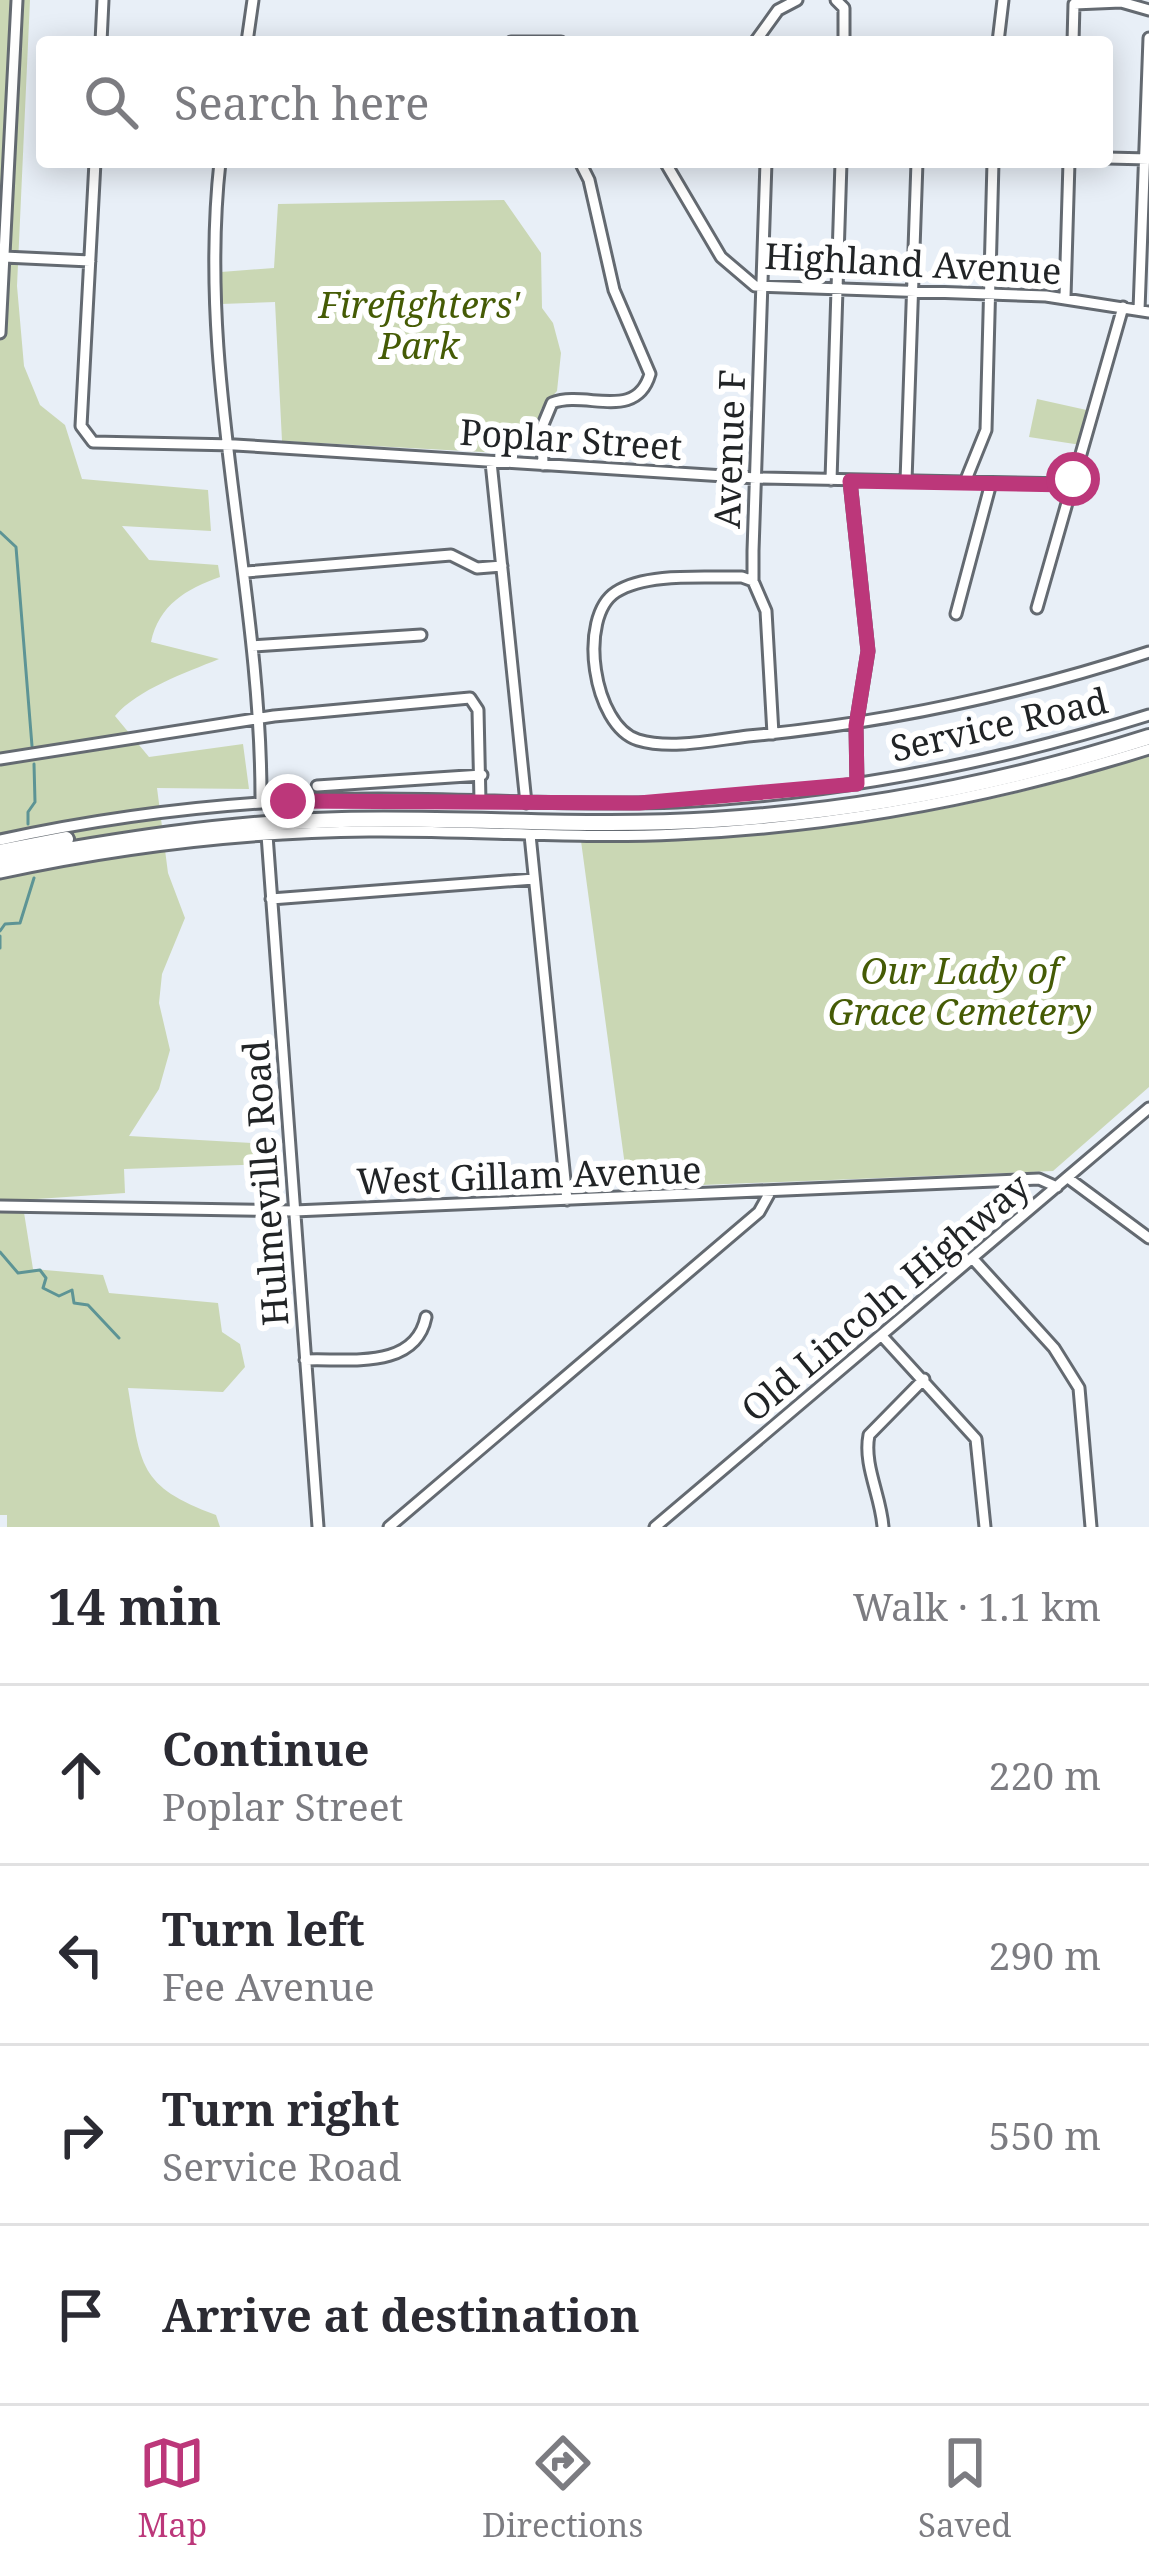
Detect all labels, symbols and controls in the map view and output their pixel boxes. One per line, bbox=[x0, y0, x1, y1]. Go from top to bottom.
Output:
search box bbox=[36, 36, 1113, 168]
icon: search bbox=[78, 69, 144, 135]
text: Search here bbox=[174, 72, 429, 133]
street label: Highland Avenue bbox=[763, 231, 1063, 295]
park label: Firefighters' Park bbox=[318, 280, 521, 370]
street label: Avenue F bbox=[702, 369, 756, 529]
street label: Poplar Street bbox=[458, 407, 684, 471]
route start bbox=[1046, 452, 1100, 506]
street label: Service Road bbox=[886, 675, 1112, 773]
route end bbox=[261, 774, 315, 828]
park label: Our Lady of Grace Cemetery bbox=[828, 946, 1092, 1036]
street label: Hulmeville Road bbox=[231, 1039, 299, 1327]
street label: West Gillam Avenue bbox=[356, 1144, 702, 1206]
street label: Old Lincoln Highway bbox=[731, 1161, 1040, 1432]
text: 14 min bbox=[48, 1570, 221, 1640]
text: Walk · 1.1 km bbox=[853, 1579, 1101, 1632]
text: Continue bbox=[162, 1718, 370, 1779]
icon: ahead bbox=[48, 1742, 114, 1808]
text: 220 m bbox=[989, 1748, 1101, 1801]
text: Poplar Street bbox=[162, 1779, 403, 1832]
text: Turn left bbox=[162, 1898, 365, 1959]
icon: left bbox=[48, 1922, 114, 1988]
text: 290 m bbox=[989, 1928, 1101, 1981]
text: Fee Avenue bbox=[162, 1959, 375, 2012]
text: Turn right bbox=[162, 2078, 399, 2139]
icon: right bbox=[48, 2102, 114, 2168]
text: 550 m bbox=[989, 2108, 1101, 2161]
text: Service Road bbox=[162, 2139, 402, 2192]
icon: arrive bbox=[48, 2282, 114, 2348]
text: Arrive at destination bbox=[162, 2284, 640, 2345]
tab: Map bbox=[137, 2430, 207, 2547]
tab: Directions bbox=[482, 2430, 643, 2547]
tab: Saved bbox=[918, 2430, 1012, 2547]

